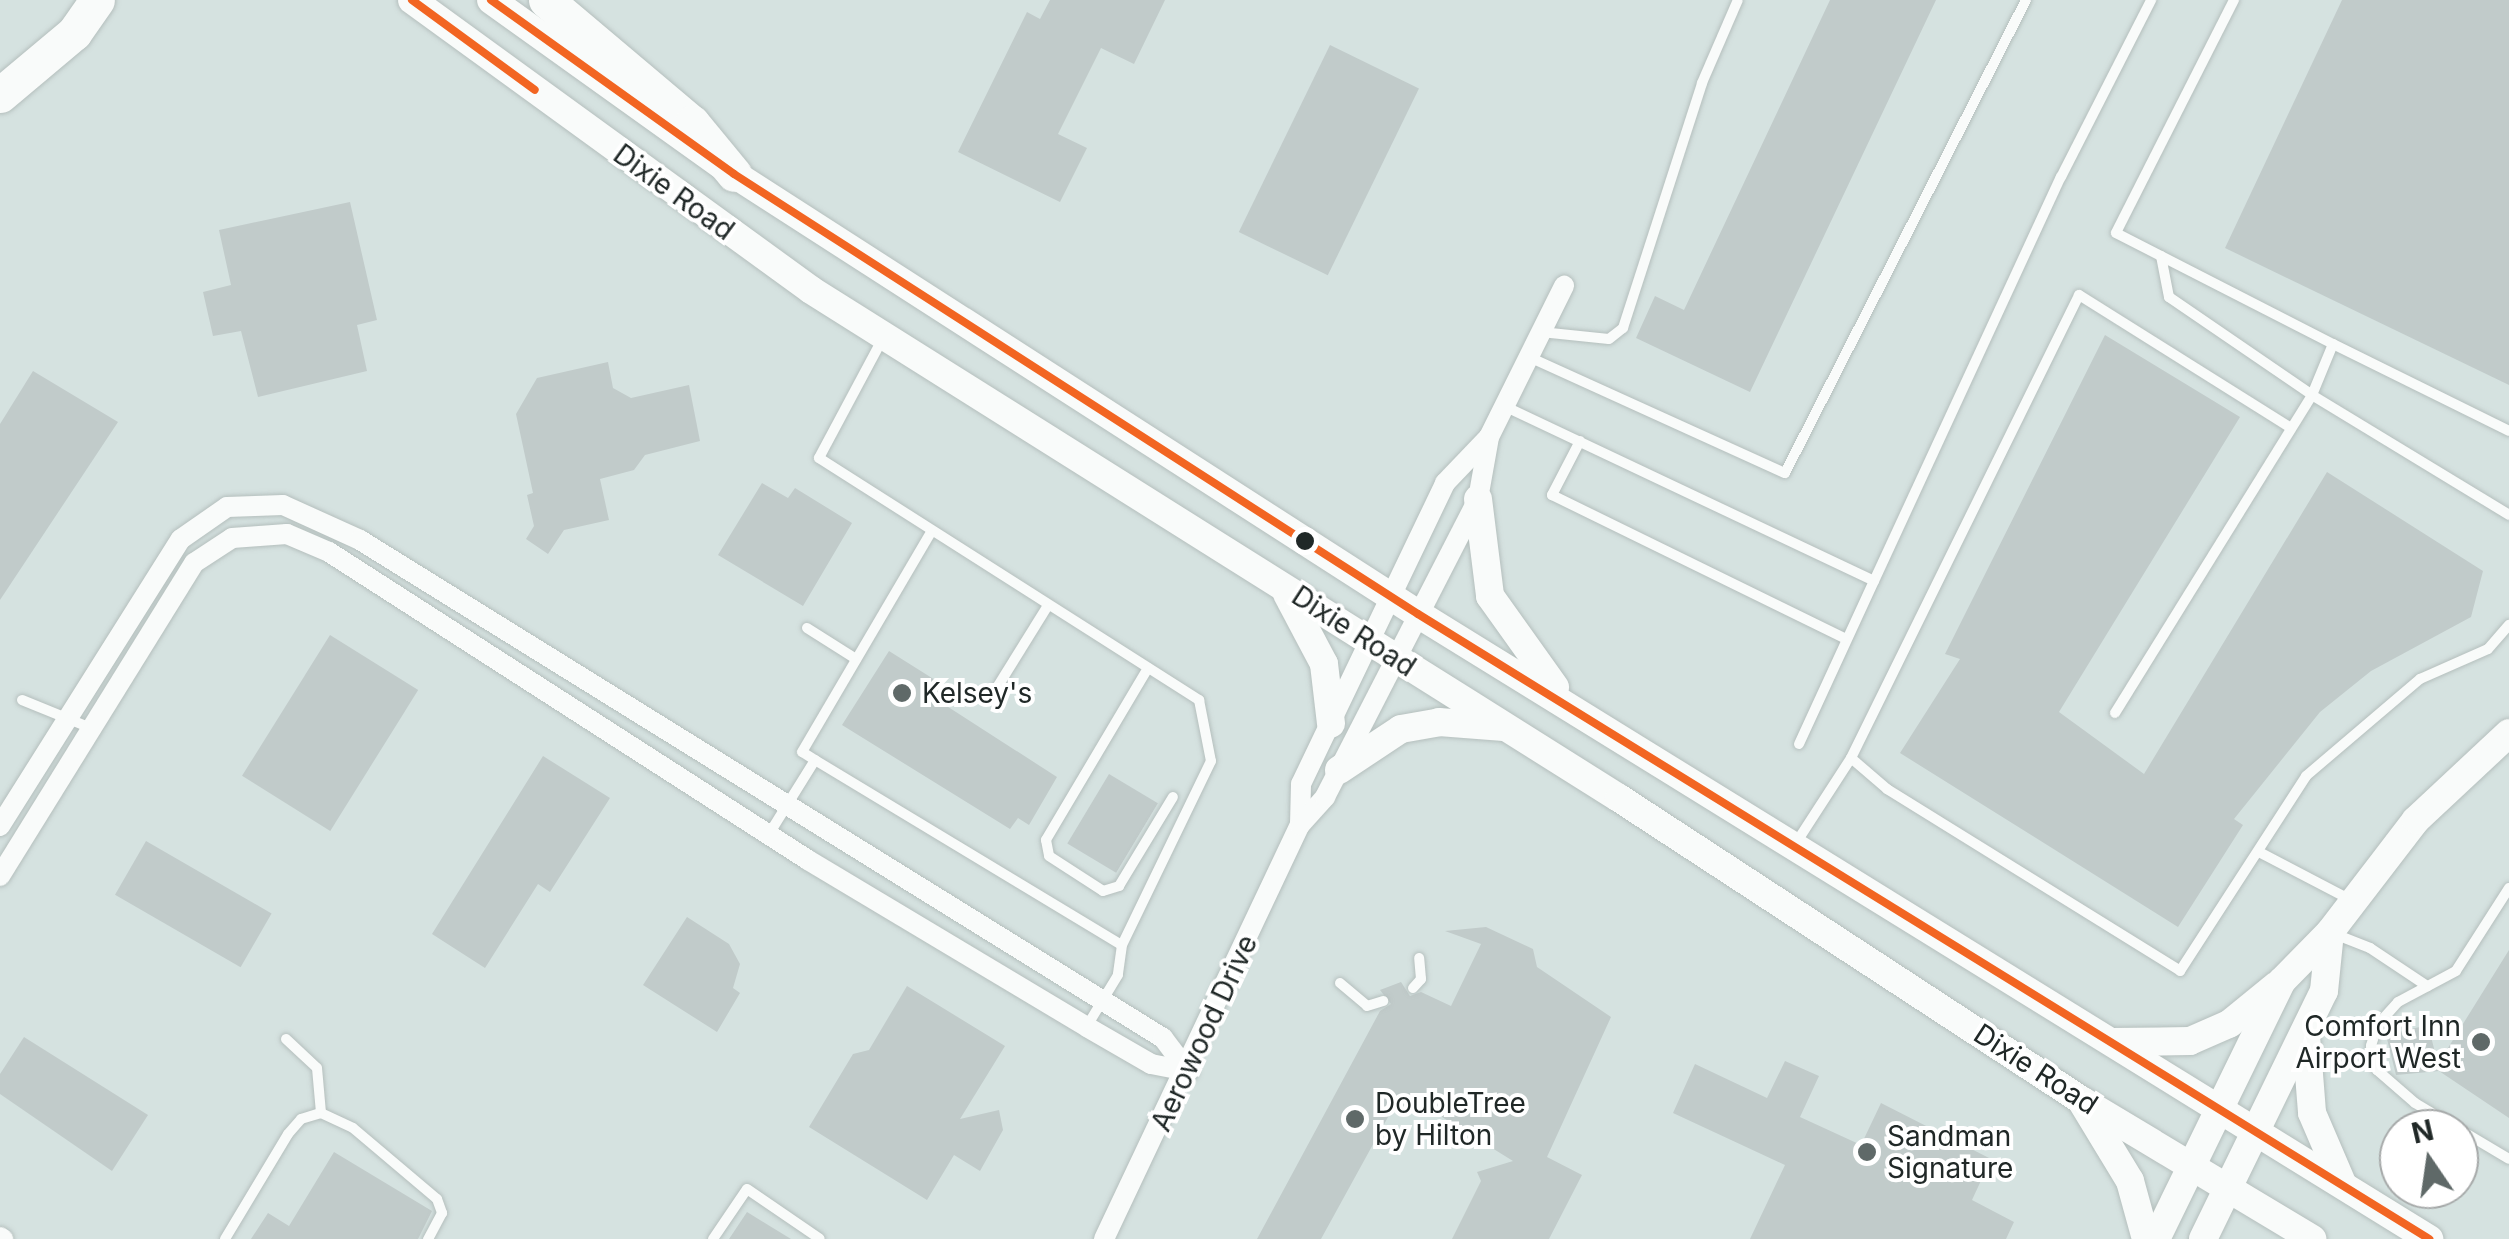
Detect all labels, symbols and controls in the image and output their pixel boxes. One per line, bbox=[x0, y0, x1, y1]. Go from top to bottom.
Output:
street label: Dixie Road bbox=[607, 137, 741, 247]
unlabelled marker bbox=[1295, 531, 1315, 551]
street label: Dixie Road bbox=[1286, 579, 1422, 683]
place label: Kelsey's bbox=[922, 676, 1032, 710]
marker: Kelsey's bbox=[891, 682, 913, 704]
street label: Aerowood Drive bbox=[1144, 930, 1264, 1136]
place label: Comfort Inn Airport West bbox=[2295, 1009, 2461, 1075]
street label: Dixie Road bbox=[1968, 1017, 2104, 1121]
marker: Comfort Inn Airport West bbox=[2470, 1031, 2492, 1053]
place label: DoubleTree by Hilton bbox=[1375, 1086, 1526, 1152]
marker: DoubleTree by Hilton bbox=[1344, 1108, 1366, 1130]
north arrow bbox=[2379, 1109, 2479, 1209]
text: N bbox=[2408, 1113, 2437, 1151]
place label: Sandman Signature bbox=[1887, 1119, 2013, 1185]
marker: Sandman Signature bbox=[1856, 1141, 1878, 1163]

